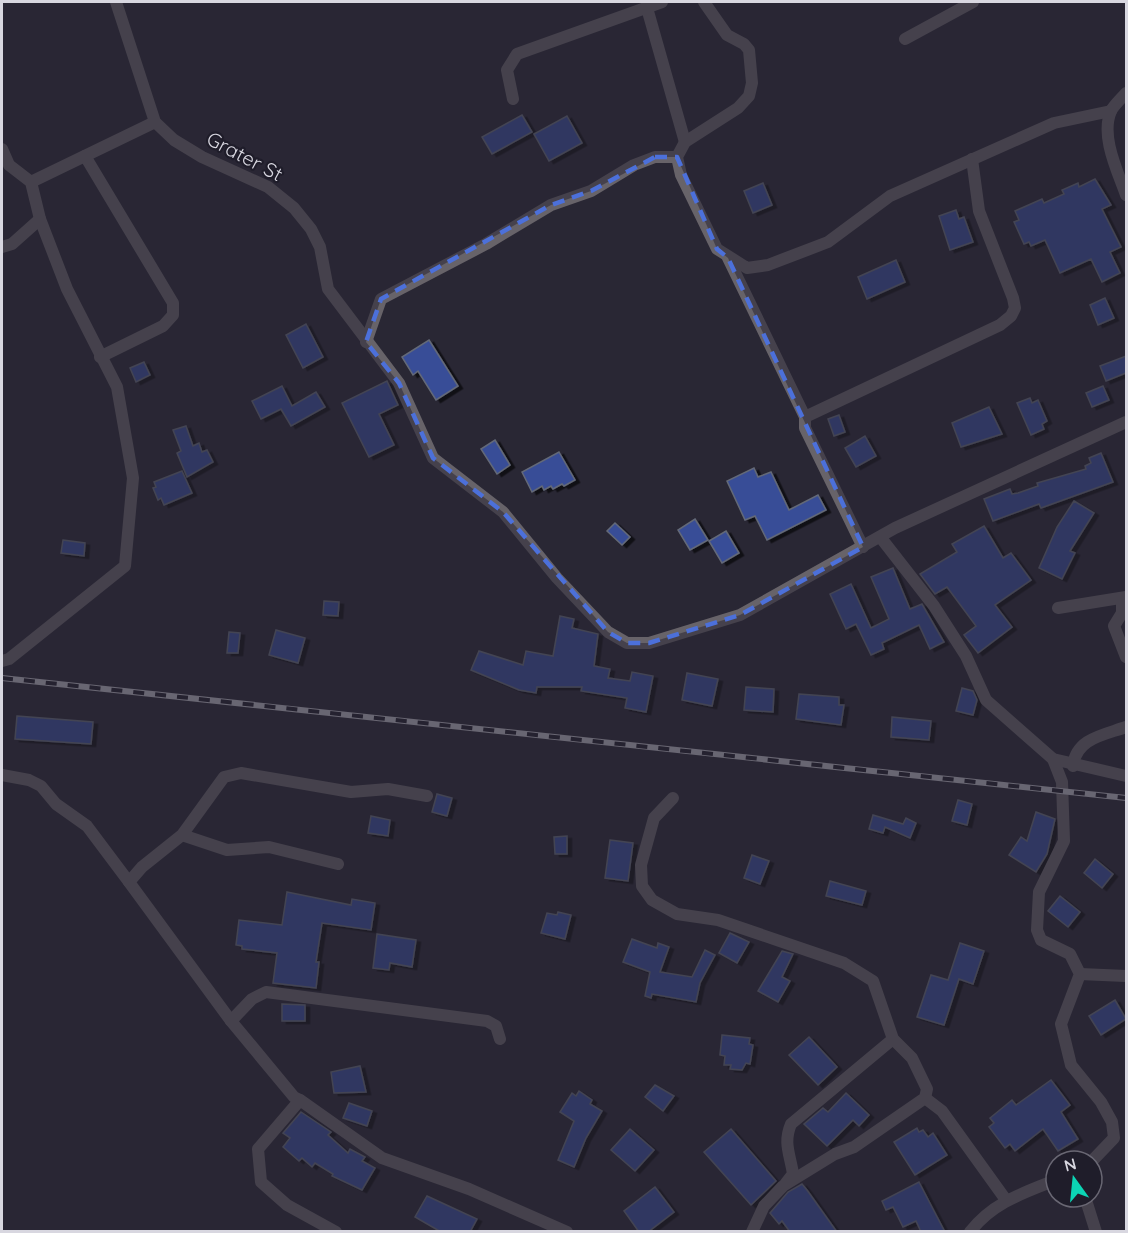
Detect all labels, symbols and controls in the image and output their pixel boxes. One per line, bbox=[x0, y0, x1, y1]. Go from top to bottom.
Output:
street label: Grater St bbox=[203, 126, 288, 187]
north arrow bbox=[1044, 1149, 1104, 1209]
text: N bbox=[1062, 1153, 1078, 1176]

